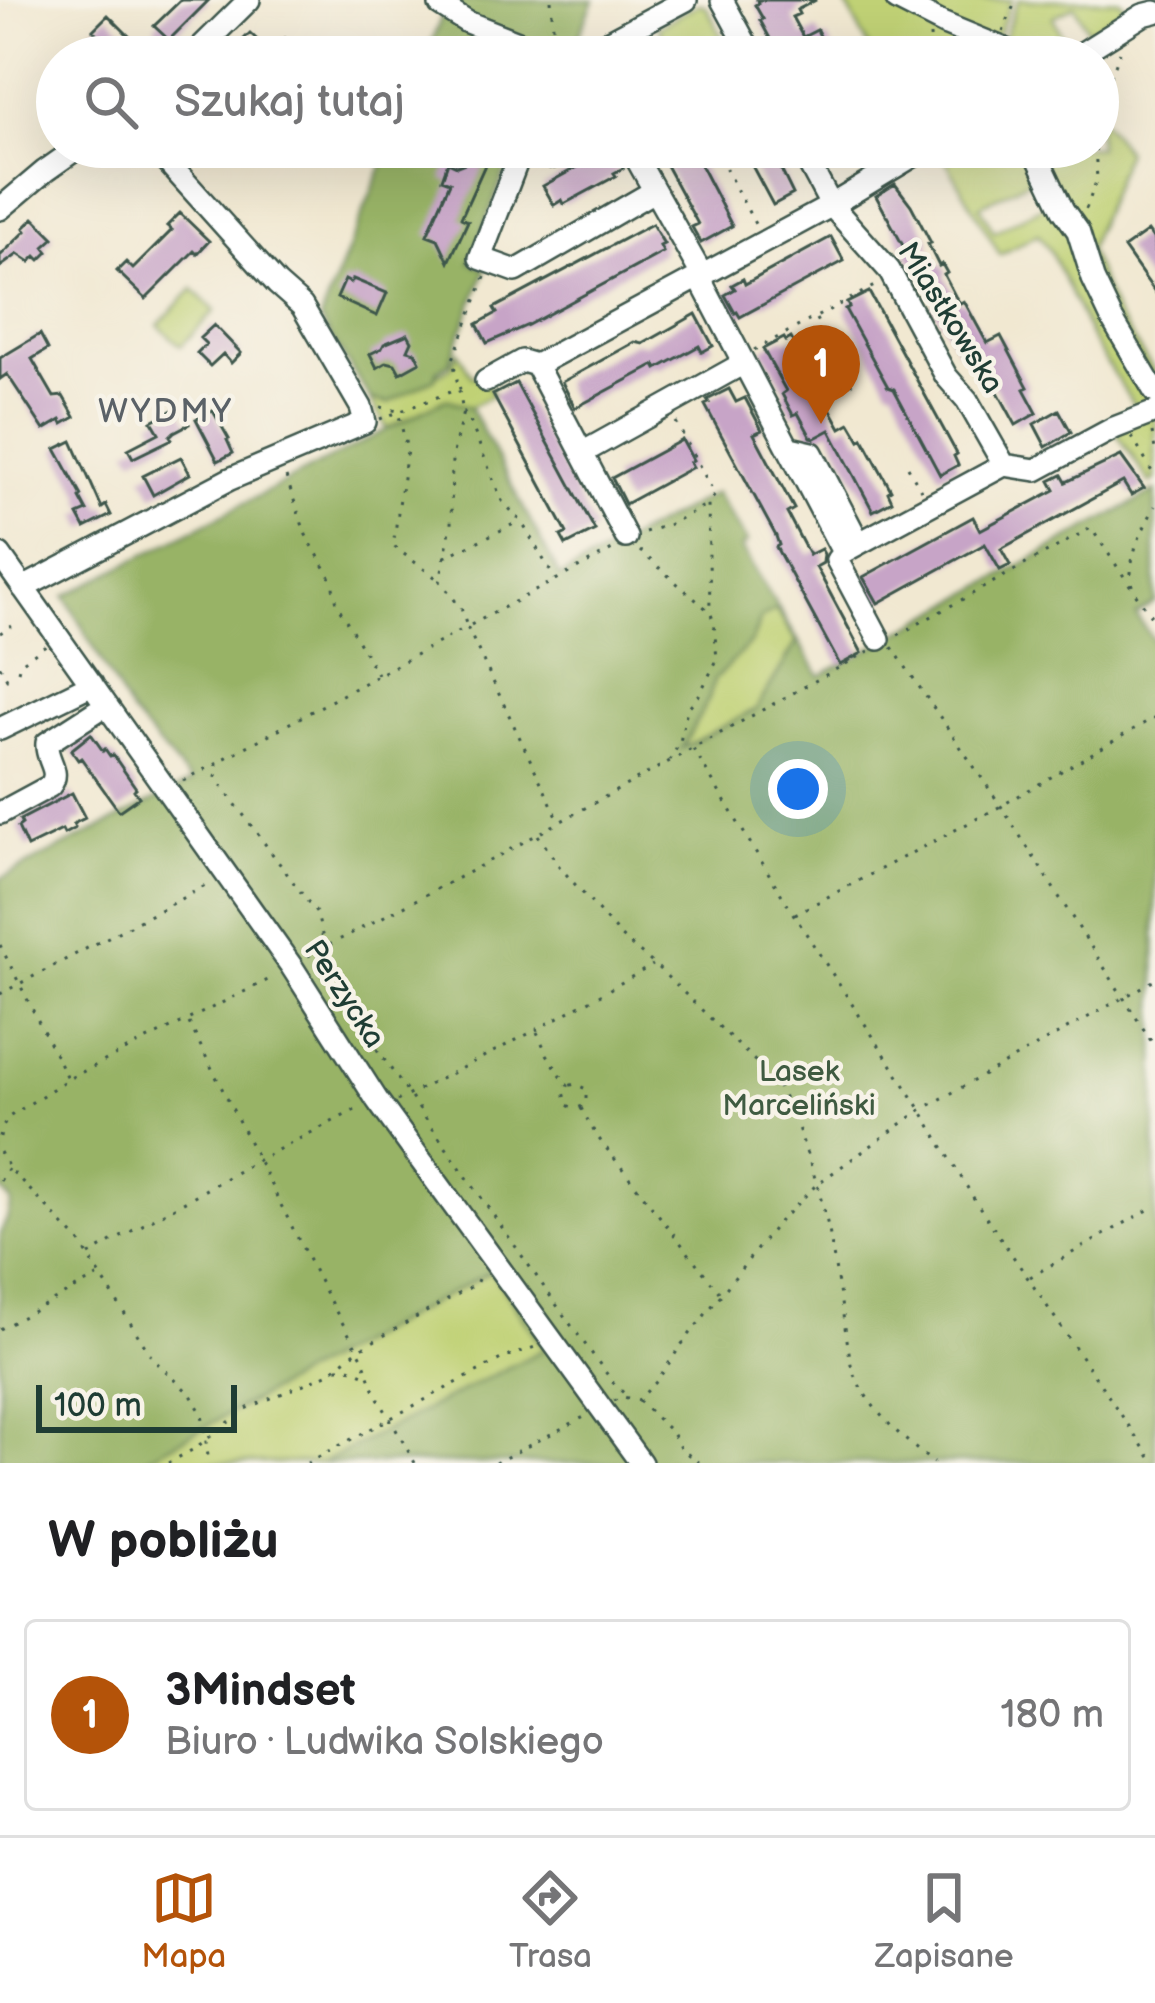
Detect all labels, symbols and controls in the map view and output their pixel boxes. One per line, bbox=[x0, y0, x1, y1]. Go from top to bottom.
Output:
search box bbox=[36, 36, 1119, 168]
icon: search bbox=[78, 69, 144, 135]
text: Szukaj tutaj bbox=[174, 75, 405, 130]
street label: Miastkowska bbox=[889, 236, 1011, 400]
pin: 1 bbox=[782, 325, 860, 424]
district label: WYDMY bbox=[98, 392, 234, 432]
your location bbox=[768, 759, 828, 819]
street label: Perzycka bbox=[296, 933, 392, 1055]
park label: Lasek Marceliński bbox=[722, 1054, 876, 1124]
scale bar bbox=[36, 1379, 237, 1432]
text: 100 m bbox=[54, 1386, 142, 1426]
text: W pobliżu bbox=[48, 1511, 279, 1572]
text: 3Mindset bbox=[165, 1664, 356, 1719]
text: 1 bbox=[82, 1692, 98, 1739]
text: 180 m bbox=[1000, 1692, 1104, 1739]
text: Biuro · Ludwika Solskiego bbox=[165, 1719, 604, 1766]
tab: Mapa bbox=[141, 1865, 226, 1977]
tab: Trasa bbox=[509, 1865, 592, 1977]
tab: Zapisane bbox=[875, 1865, 1014, 1977]

